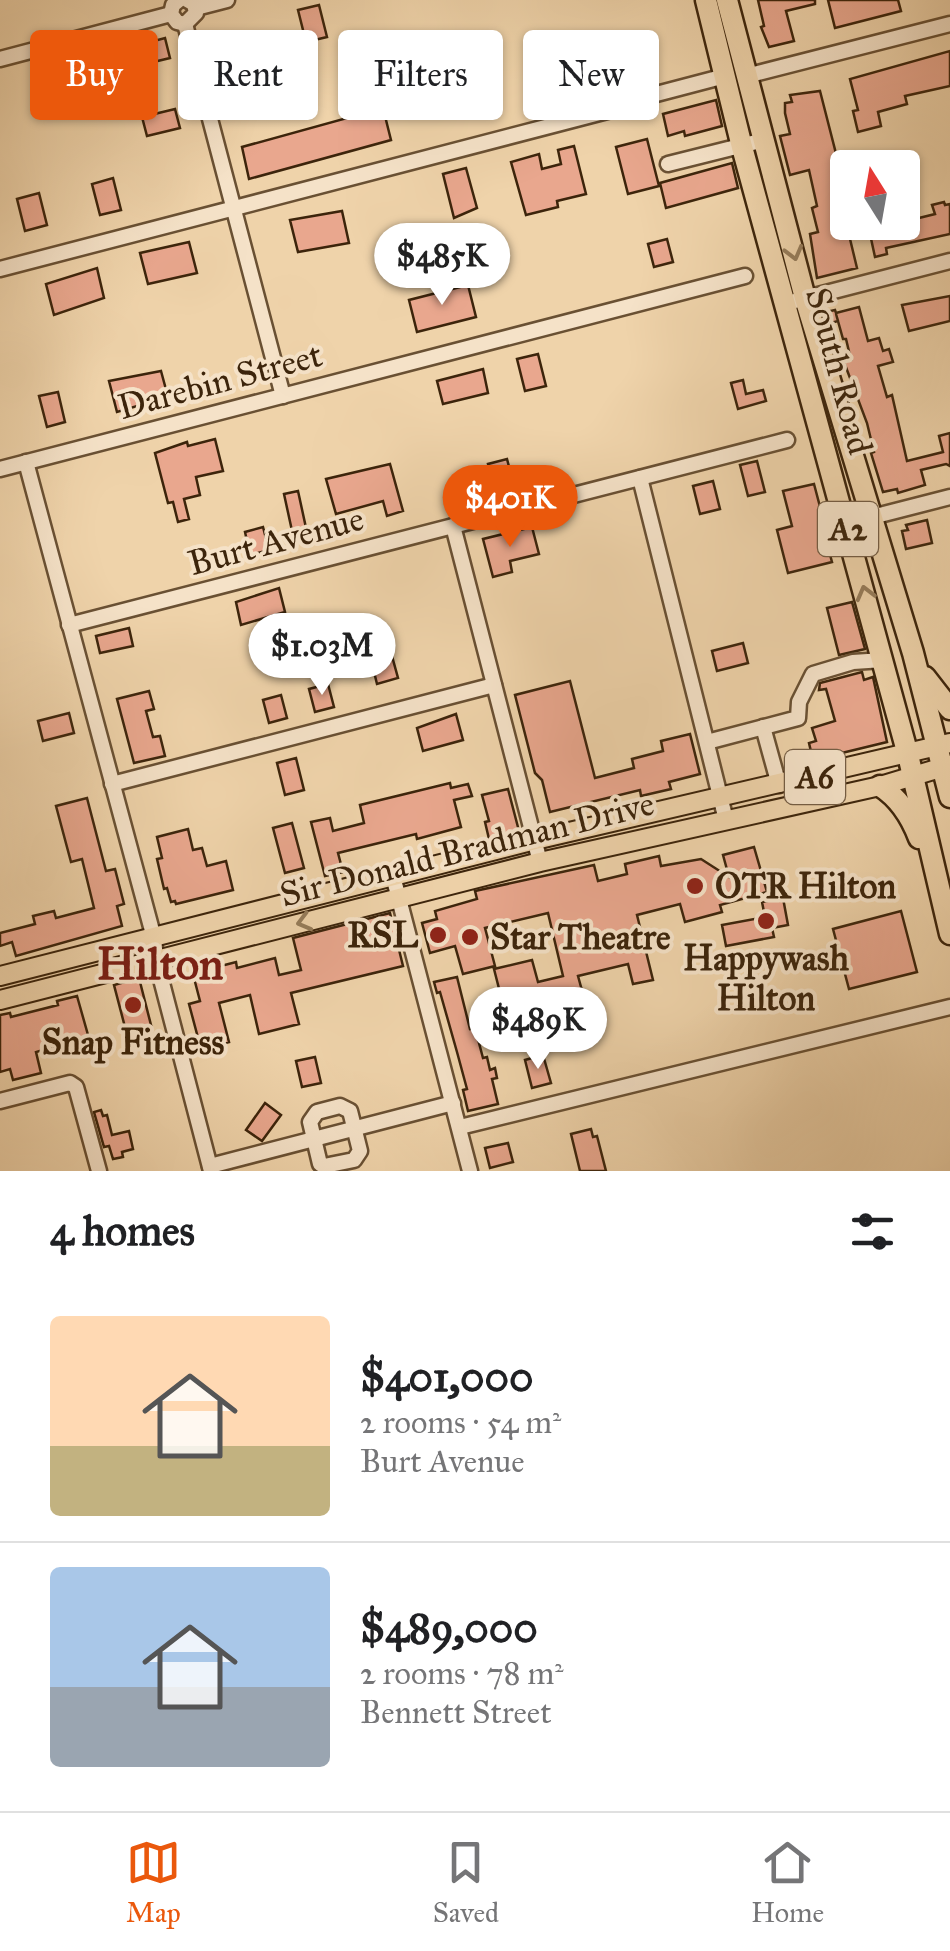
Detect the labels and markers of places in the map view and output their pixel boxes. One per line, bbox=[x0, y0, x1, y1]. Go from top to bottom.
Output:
pin: $485K bbox=[372, 223, 512, 308]
pin: $401K bbox=[440, 465, 580, 550]
pin: $1.03M bbox=[241, 613, 403, 698]
place label: OTR Hilton bbox=[715, 865, 896, 908]
marker: OTR Hilton bbox=[684, 875, 706, 897]
marker: Happywash Hilton bbox=[755, 910, 777, 932]
place label: RSL bbox=[347, 914, 418, 957]
place label: Star Theatre bbox=[490, 916, 671, 959]
marker: RSL bbox=[427, 924, 449, 946]
marker: Star Theatre bbox=[459, 926, 481, 948]
place label: Happywash Hilton bbox=[683, 937, 850, 1020]
pin: $489K bbox=[468, 987, 608, 1072]
marker: Snap Fitness bbox=[122, 994, 144, 1016]
place label: Snap Fitness bbox=[42, 1021, 225, 1064]

